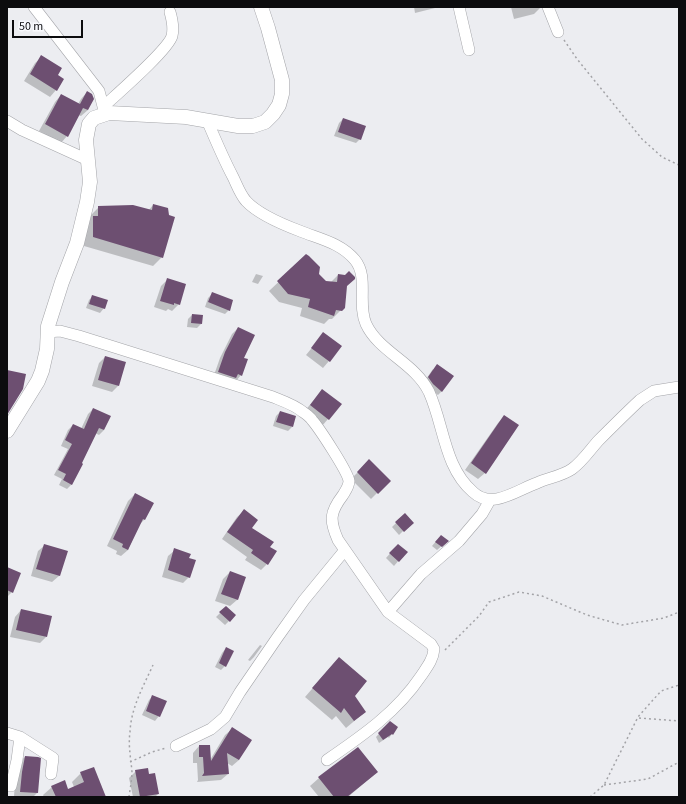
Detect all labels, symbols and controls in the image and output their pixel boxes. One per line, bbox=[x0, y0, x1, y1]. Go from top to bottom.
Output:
scale bar bbox=[14, 12, 85, 38]
text: 50 m bbox=[19, 18, 43, 35]

